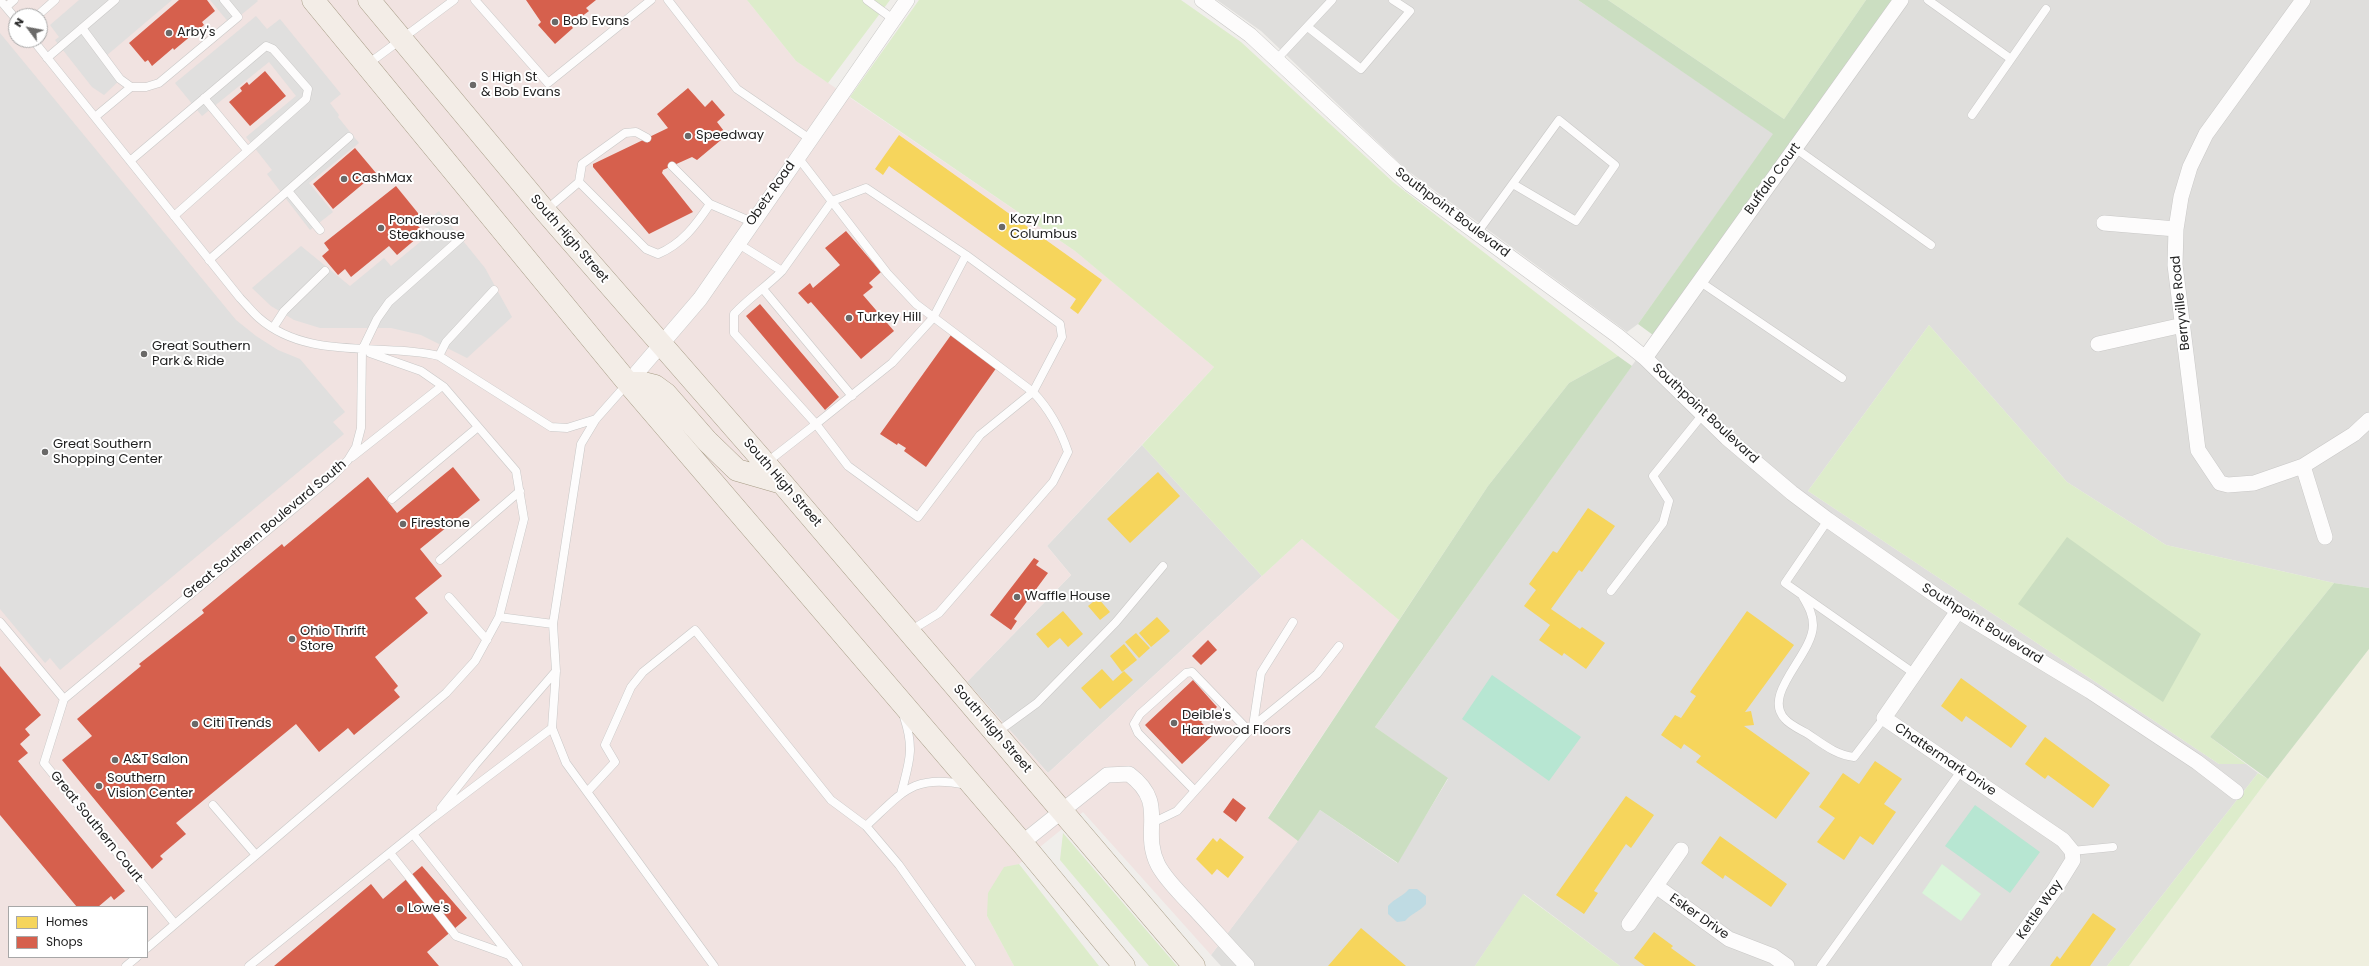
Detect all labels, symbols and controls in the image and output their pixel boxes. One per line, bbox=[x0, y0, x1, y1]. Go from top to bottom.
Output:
north arrow bbox=[8, 8, 48, 48]
text: N bbox=[10, 14, 28, 30]
place label: Bob Evans bbox=[563, 14, 629, 30]
marker: Bob Evans bbox=[550, 17, 560, 27]
place label: Arby's bbox=[177, 25, 216, 41]
marker: Arby's bbox=[164, 28, 174, 38]
place label: S High St & Bob Evans bbox=[481, 70, 560, 101]
marker: S High St & Bob Evans bbox=[468, 80, 478, 90]
place label: Speedway bbox=[696, 128, 764, 144]
marker: Speedway bbox=[683, 131, 693, 141]
street label: Buffalo Court bbox=[1742, 140, 1804, 218]
street label: Obetz Road bbox=[743, 159, 799, 229]
street label: Southpoint Boulevard bbox=[1392, 165, 1512, 261]
place label: CashMax bbox=[352, 171, 412, 187]
marker: CashMax bbox=[339, 174, 349, 184]
street label: South High Street bbox=[526, 192, 612, 286]
place label: Kozy Inn Columbus bbox=[1010, 212, 1077, 243]
place label: Ponderosa Steakhouse bbox=[389, 213, 465, 244]
marker: Kozy Inn Columbus bbox=[997, 222, 1007, 232]
marker: Ponderosa Steakhouse bbox=[376, 223, 386, 233]
street label: Berryville Road bbox=[2168, 255, 2194, 351]
place label: Turkey Hill bbox=[857, 310, 921, 326]
marker: Turkey Hill bbox=[844, 313, 854, 323]
place label: Great Southern Park & Ride bbox=[152, 339, 251, 370]
marker: Great Southern Park & Ride bbox=[139, 349, 149, 359]
street label: Southpoint Boulevard bbox=[1649, 361, 1761, 467]
street label: South High Street bbox=[739, 436, 825, 530]
place label: Great Southern Shopping Center bbox=[53, 437, 163, 468]
marker: Great Southern Shopping Center bbox=[40, 447, 50, 457]
street label: Great Southern Boulevard South bbox=[180, 457, 350, 603]
place label: Firestone bbox=[411, 516, 470, 532]
marker: Firestone bbox=[398, 519, 408, 529]
street label: Southpoint Boulevard bbox=[1919, 580, 2045, 668]
place label: Waffle House bbox=[1025, 589, 1110, 605]
marker: Waffle House bbox=[1012, 592, 1022, 602]
place label: Ohio Thrift Store bbox=[300, 624, 366, 655]
marker: Ohio Thrift Store bbox=[287, 634, 297, 644]
street label: South High Street bbox=[949, 682, 1035, 776]
place label: Deible's Hardwood Floors bbox=[1182, 708, 1291, 739]
place label: Citi Trends bbox=[203, 716, 271, 732]
marker: Deible's Hardwood Floors bbox=[1169, 718, 1179, 728]
marker: Citi Trends bbox=[190, 719, 200, 729]
street label: Chattermark Drive bbox=[1891, 720, 1999, 800]
place label: A&T Salon bbox=[123, 752, 188, 768]
marker: A&T Salon bbox=[110, 755, 120, 765]
street label: Great Southern Court bbox=[46, 768, 146, 886]
place label: Southern Vision Center bbox=[107, 771, 193, 802]
marker: Southern Vision Center bbox=[94, 781, 104, 791]
street label: Kettle Way bbox=[2014, 877, 2066, 943]
street label: Esker Drive bbox=[1666, 891, 1732, 943]
place label: Lowe's bbox=[408, 901, 450, 917]
marker: Lowe's bbox=[395, 904, 405, 914]
legend bbox=[8, 906, 148, 958]
text: Homes bbox=[46, 913, 88, 930]
text: Shops bbox=[46, 933, 83, 950]

